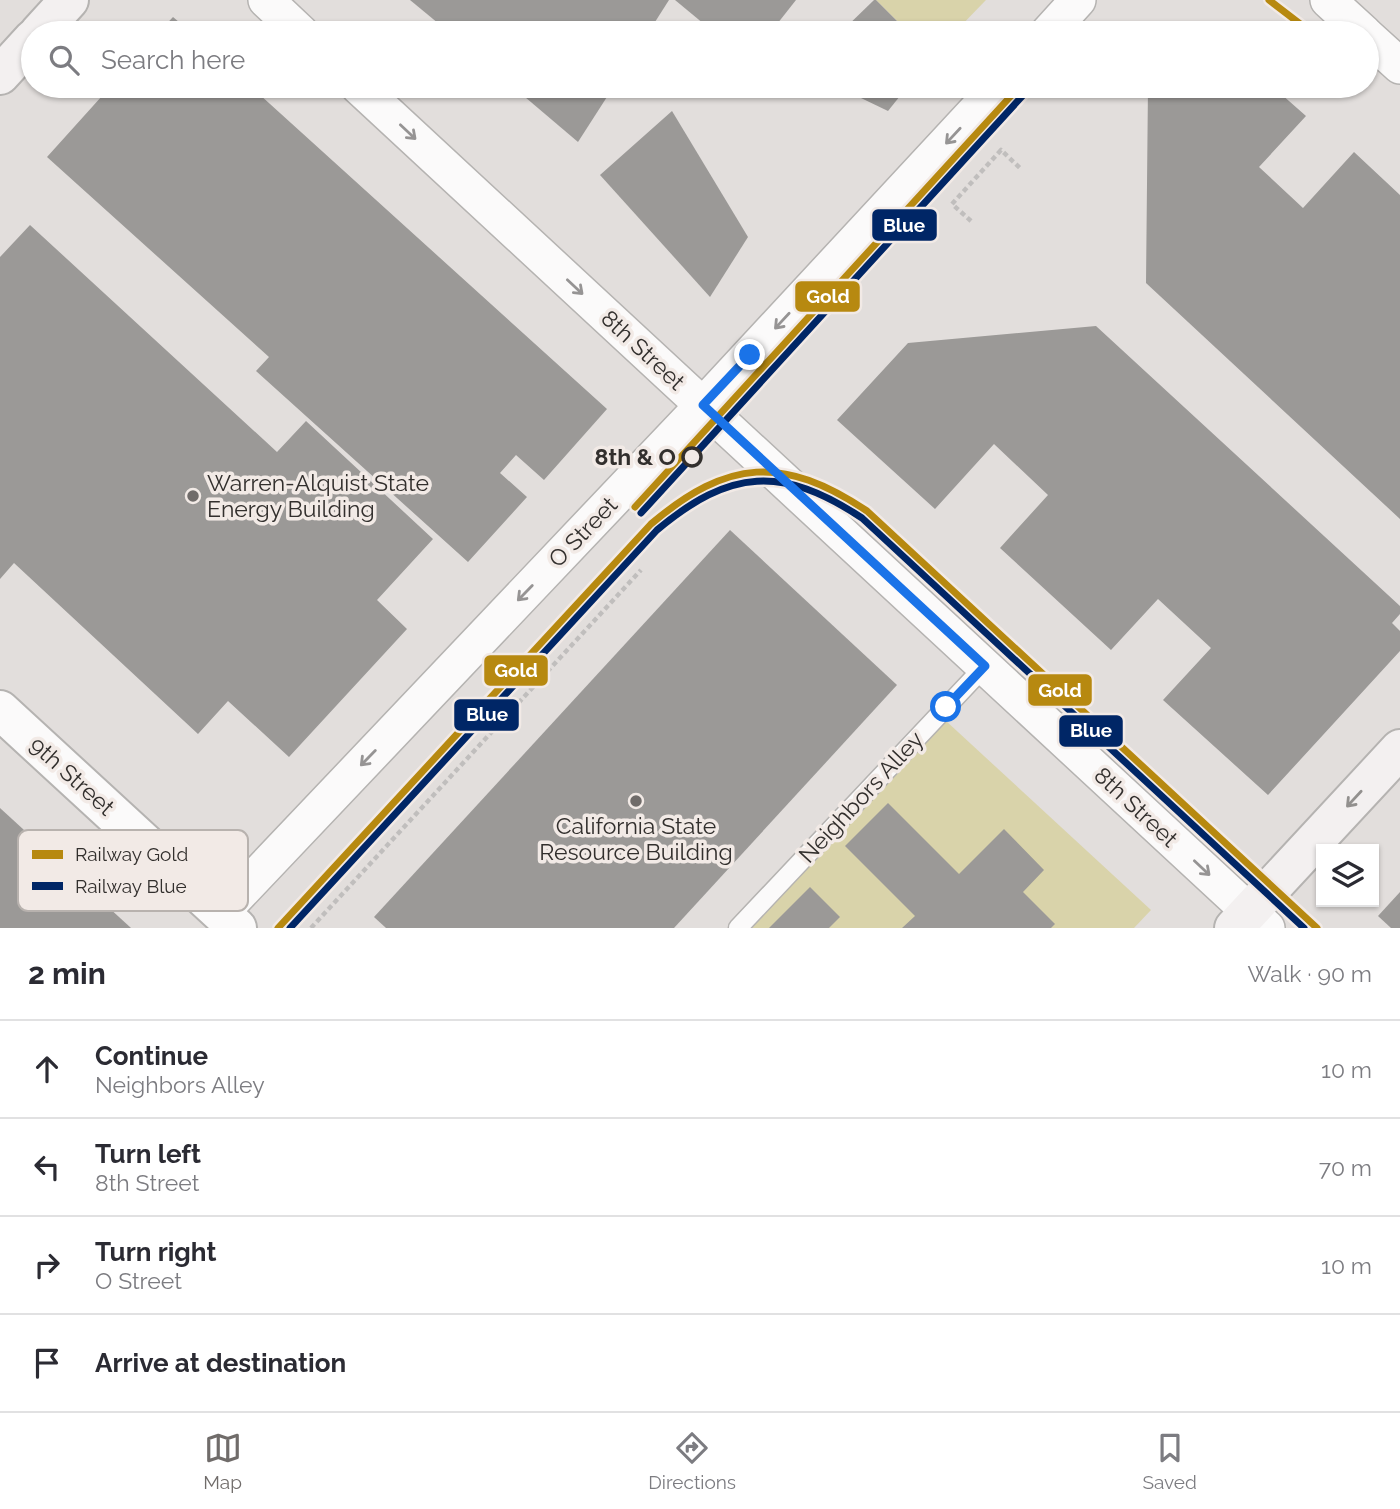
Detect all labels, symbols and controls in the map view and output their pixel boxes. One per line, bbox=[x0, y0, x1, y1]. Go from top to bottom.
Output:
search box bbox=[21, 21, 1379, 98]
icon: search bbox=[45, 41, 83, 79]
text: Search here bbox=[101, 45, 245, 75]
one-way arrow bbox=[399, 124, 417, 140]
one-way arrow bbox=[944, 127, 961, 144]
line badge: Blue bbox=[871, 208, 938, 242]
text: Blue bbox=[883, 214, 925, 236]
one-way arrow bbox=[566, 278, 583, 295]
line badge: Gold bbox=[794, 280, 861, 313]
text: Gold bbox=[806, 285, 850, 307]
street label: 8th Street bbox=[596, 304, 691, 395]
one-way arrow bbox=[773, 312, 790, 329]
route end bbox=[734, 339, 765, 370]
place label: 8th & O bbox=[595, 443, 676, 470]
marker: 8th & O bbox=[682, 447, 702, 467]
place label: Warren-Alquist State Energy Building bbox=[207, 469, 429, 522]
marker: Warren-Alquist State Energy Building bbox=[185, 488, 201, 504]
street label: O Street bbox=[543, 491, 623, 572]
one-way arrow bbox=[516, 584, 533, 601]
line badge: Gold bbox=[483, 654, 549, 687]
text: Gold bbox=[494, 659, 538, 681]
line badge: Gold bbox=[1027, 673, 1093, 707]
text: Gold bbox=[1038, 679, 1082, 701]
route start bbox=[930, 691, 961, 722]
line badge: Blue bbox=[453, 698, 520, 732]
text: Blue bbox=[466, 703, 508, 725]
line badge: Blue bbox=[1058, 714, 1124, 748]
text: Blue bbox=[1070, 719, 1112, 741]
street label: Neighbors Alley bbox=[793, 725, 928, 868]
street label: 9th Street bbox=[25, 731, 120, 821]
one-way arrow bbox=[359, 749, 376, 766]
street label: 8th Street bbox=[1089, 761, 1184, 852]
one-way arrow bbox=[1345, 790, 1362, 807]
marker: California State Resource Building bbox=[628, 793, 644, 809]
place label: California State Resource Building bbox=[539, 812, 733, 865]
legend bbox=[18, 830, 248, 911]
text: Railway Gold bbox=[75, 843, 188, 865]
map controls bbox=[1316, 844, 1379, 907]
button: layers bbox=[1316, 844, 1379, 907]
one-way arrow bbox=[1193, 860, 1210, 877]
text: Railway Blue bbox=[75, 875, 187, 897]
text: 2 min bbox=[28, 956, 106, 991]
text: Walk · 90 m bbox=[1248, 960, 1372, 987]
text: Continue bbox=[95, 1041, 208, 1071]
icon: ahead bbox=[28, 1050, 66, 1088]
text: 10 m bbox=[1321, 1056, 1372, 1083]
text: Neighbors Alley bbox=[95, 1071, 265, 1098]
text: Turn left bbox=[95, 1139, 201, 1169]
icon: left bbox=[28, 1148, 66, 1186]
text: 70 m bbox=[1319, 1154, 1372, 1181]
text: 8th Street bbox=[95, 1169, 199, 1196]
text: Turn right bbox=[95, 1237, 216, 1267]
icon: right bbox=[28, 1246, 66, 1284]
text: 10 m bbox=[1321, 1252, 1372, 1279]
text: O Street bbox=[95, 1267, 182, 1294]
icon: arrive bbox=[28, 1344, 66, 1382]
text: Arrive at destination bbox=[95, 1348, 346, 1378]
tab: Map bbox=[203, 1429, 242, 1493]
tab: Directions bbox=[648, 1429, 736, 1493]
tab: Saved bbox=[1142, 1429, 1197, 1493]

